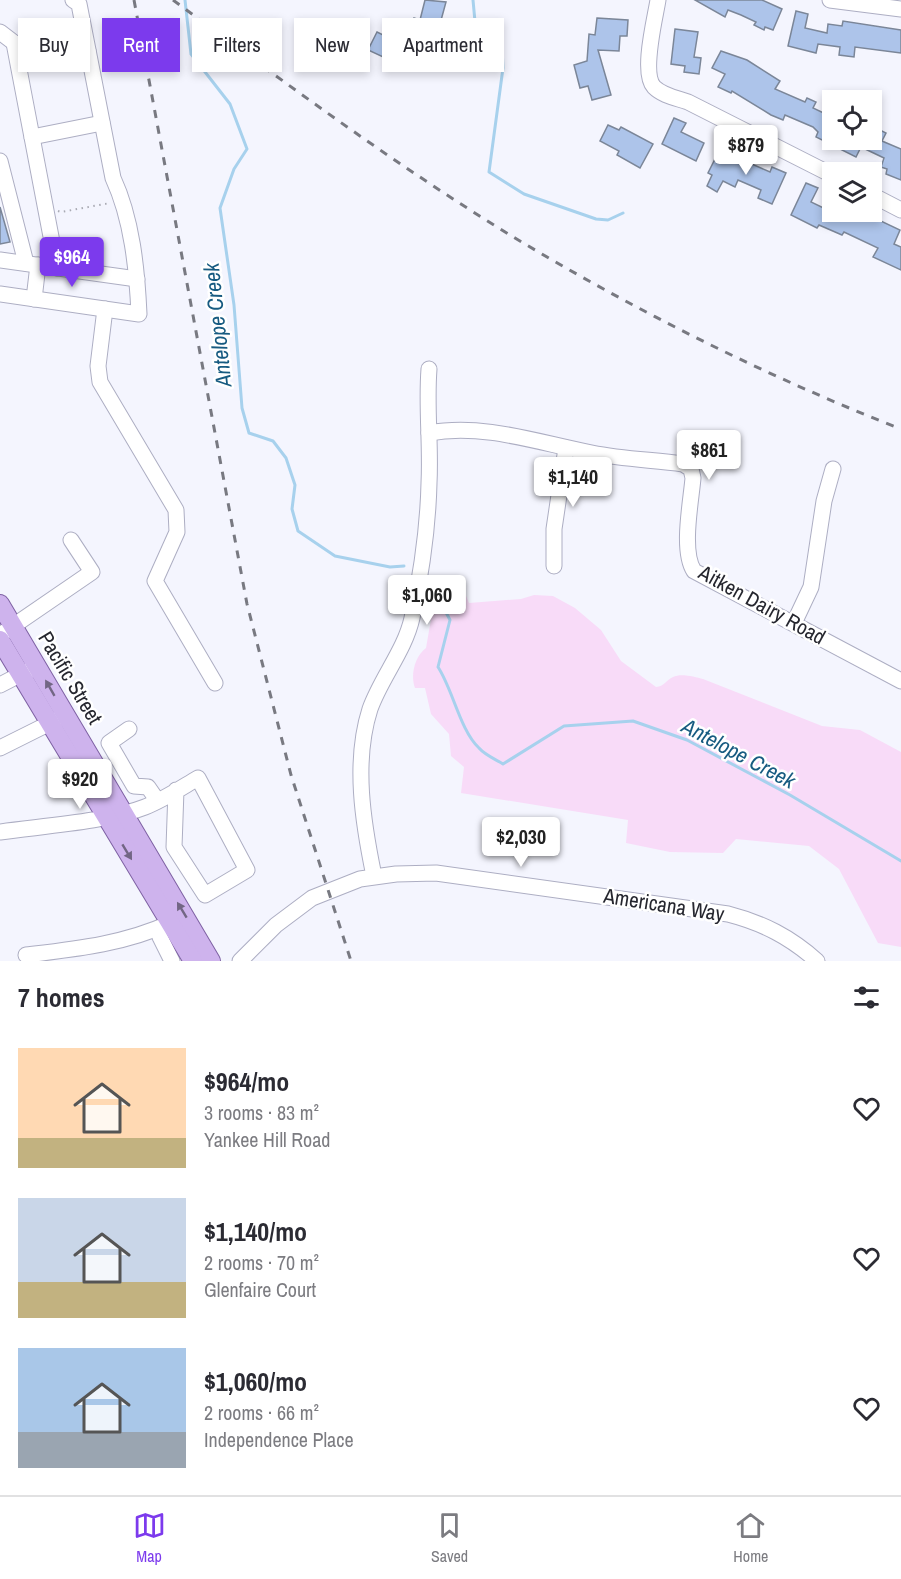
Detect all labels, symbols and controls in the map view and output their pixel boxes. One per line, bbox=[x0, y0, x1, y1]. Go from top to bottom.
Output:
chip: Buy bbox=[18, 18, 90, 72]
chip: Rent bbox=[102, 18, 180, 72]
chip: Filters bbox=[192, 18, 282, 72]
chip: New bbox=[294, 18, 370, 72]
chip: Apartment bbox=[382, 18, 504, 72]
map controls bbox=[822, 90, 882, 222]
button: locate bbox=[822, 90, 882, 150]
pin: $879 bbox=[710, 125, 782, 176]
text: $879 bbox=[728, 131, 764, 158]
button: layers bbox=[822, 162, 882, 222]
pin: $964 bbox=[36, 237, 108, 288]
text: $964 bbox=[54, 243, 90, 270]
water label: Antelope Creek bbox=[195, 261, 239, 389]
pin: $861 bbox=[673, 430, 745, 481]
text: $861 bbox=[691, 436, 727, 463]
pin: $1,140 bbox=[524, 457, 622, 508]
text: $1,140 bbox=[548, 463, 598, 490]
street label: Aitken Dairy Road bbox=[693, 557, 831, 651]
pin: $1,060 bbox=[378, 575, 476, 626]
text: $1,060 bbox=[402, 581, 452, 608]
street label: Pacific Street bbox=[31, 626, 110, 730]
one-way arrow bbox=[45, 680, 55, 697]
water label: Antelope Creek bbox=[676, 710, 802, 796]
pin: $920 bbox=[44, 759, 116, 810]
text: $920 bbox=[62, 765, 98, 792]
pin: $2,030 bbox=[472, 817, 570, 868]
text: $2,030 bbox=[496, 823, 546, 850]
one-way arrow bbox=[121, 844, 132, 860]
street label: Americana Way bbox=[601, 880, 727, 928]
one-way arrow bbox=[177, 902, 188, 918]
text: 7 homes bbox=[18, 980, 105, 1015]
icon: filters bbox=[850, 981, 883, 1014]
text: $964/mo bbox=[204, 1064, 289, 1099]
icon: home bbox=[66, 1072, 138, 1144]
icon: heart bbox=[850, 1092, 883, 1125]
text: 3 rooms · 83 m² bbox=[204, 1099, 319, 1126]
text: Yankee Hill Road bbox=[204, 1126, 330, 1153]
text: $1,140/mo bbox=[204, 1214, 307, 1249]
icon: home bbox=[66, 1222, 138, 1294]
icon: heart bbox=[850, 1242, 883, 1275]
text: 2 rooms · 70 m² bbox=[204, 1249, 319, 1276]
text: Glenfaire Court bbox=[204, 1276, 316, 1303]
text: $1,060/mo bbox=[204, 1364, 307, 1399]
icon: home bbox=[66, 1372, 138, 1444]
icon: heart bbox=[850, 1392, 883, 1425]
text: 2 rooms · 66 m² bbox=[204, 1399, 319, 1426]
text: Independence Place bbox=[204, 1426, 354, 1453]
tab: Map bbox=[133, 1509, 166, 1567]
tab: Saved bbox=[431, 1509, 468, 1567]
tab: Home bbox=[733, 1509, 768, 1567]

